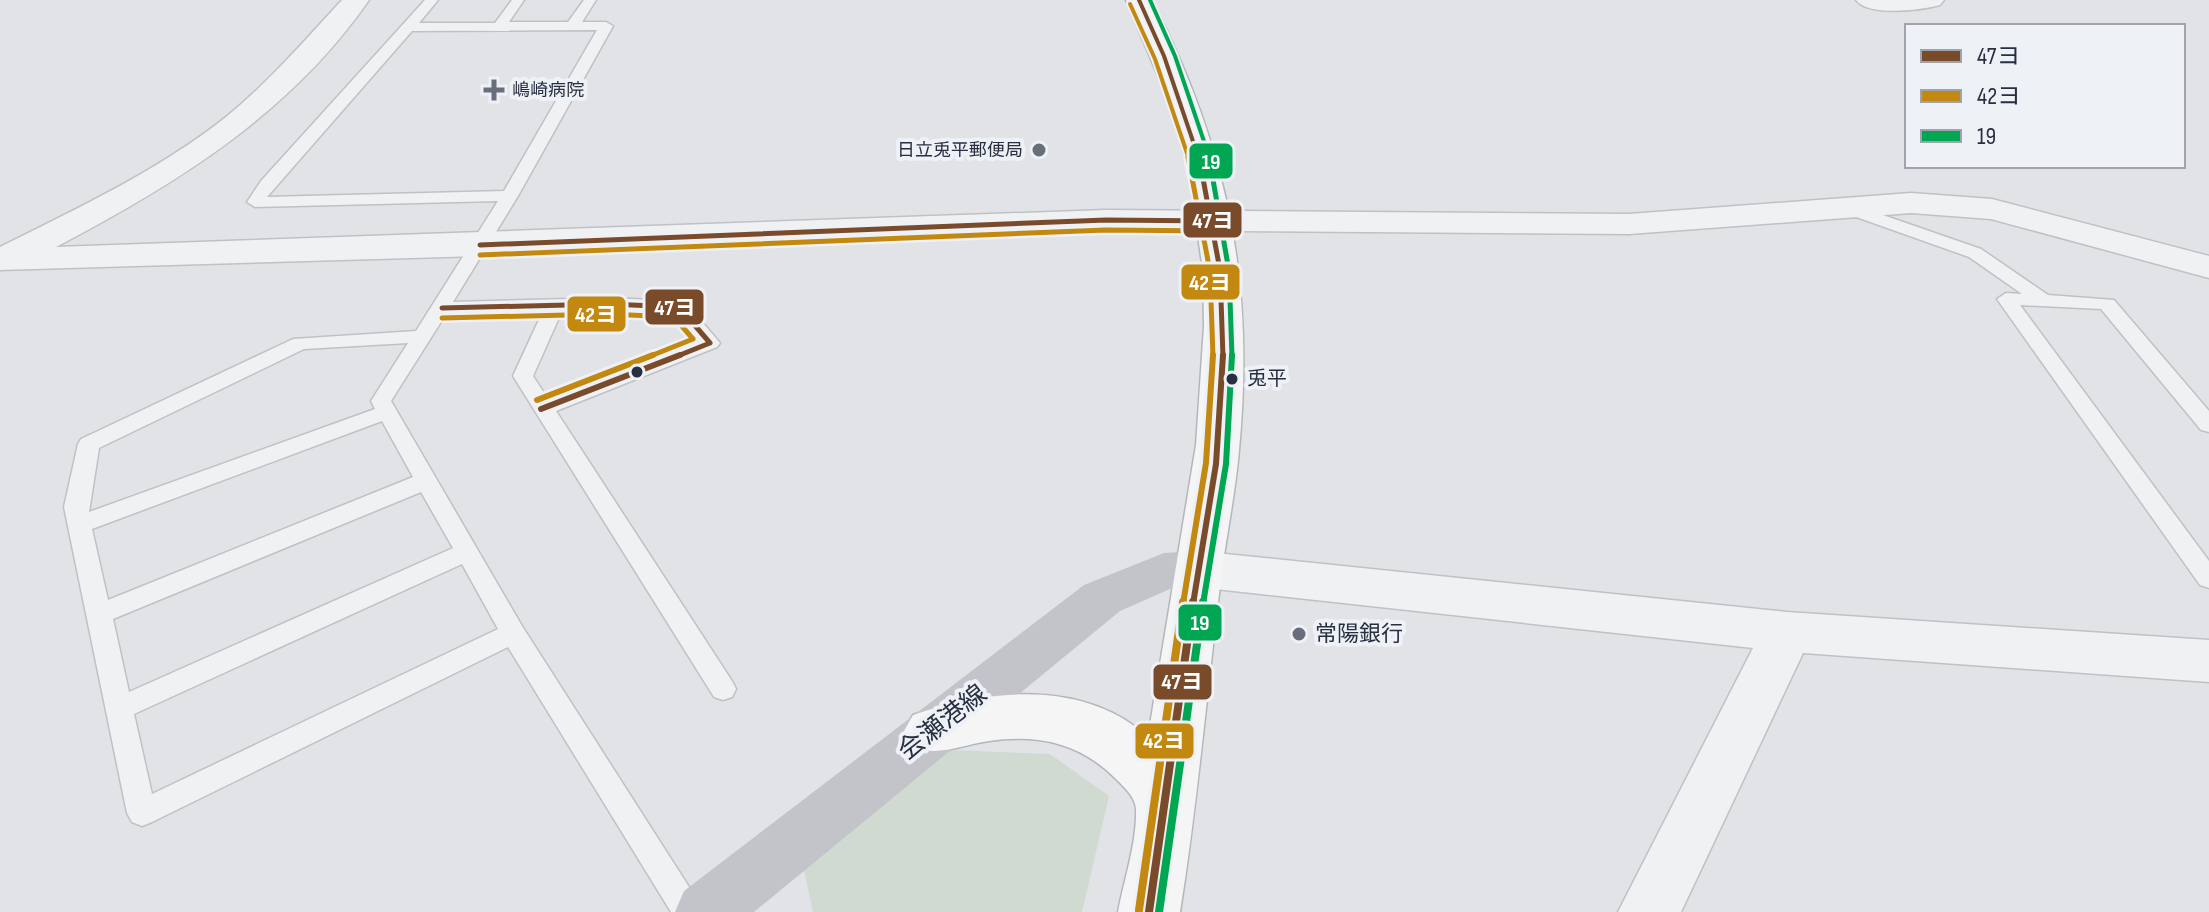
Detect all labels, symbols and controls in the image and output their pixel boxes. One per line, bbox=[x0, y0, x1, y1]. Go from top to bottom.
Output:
legend bbox=[1905, 24, 2185, 168]
text: 47ヨ bbox=[1977, 42, 2020, 71]
marker: 嶋崎病院 bbox=[483, 79, 505, 101]
place label: 嶋崎病院 bbox=[512, 80, 584, 101]
text: 42ヨ bbox=[1977, 82, 2021, 111]
text: 19 bbox=[1977, 122, 1996, 151]
place label: 日立兎平郵便局 bbox=[897, 140, 1023, 161]
marker: 日立兎平郵便局 bbox=[1030, 141, 1048, 159]
line badge: 19 bbox=[1188, 142, 1234, 180]
text: 19 bbox=[1201, 149, 1221, 176]
line badge: 47ヨ bbox=[1182, 201, 1243, 239]
text: 47ヨ bbox=[1192, 208, 1234, 235]
line badge: 42ヨ bbox=[1180, 263, 1241, 301]
text: 42ヨ bbox=[1189, 270, 1231, 297]
line badge: 47ヨ bbox=[644, 288, 705, 326]
line badge: 42ヨ bbox=[566, 295, 627, 333]
text: 47ヨ bbox=[654, 295, 696, 322]
text: 42ヨ bbox=[575, 302, 617, 329]
unlabelled marker bbox=[629, 364, 645, 380]
place label: 兎平 bbox=[1247, 367, 1287, 391]
marker: 兎平 bbox=[1224, 371, 1240, 387]
line badge: 19 bbox=[1177, 603, 1223, 642]
text: 19 bbox=[1190, 610, 1210, 637]
place label: 常陽銀行 bbox=[1315, 621, 1403, 648]
marker: 常陽銀行 bbox=[1290, 625, 1308, 643]
line badge: 47ヨ bbox=[1152, 663, 1213, 701]
text: 47ヨ bbox=[1161, 669, 1203, 696]
street label: 会瀬港線 bbox=[892, 679, 994, 767]
line badge: 42ヨ bbox=[1134, 722, 1195, 760]
text: 42ヨ bbox=[1143, 728, 1185, 755]

